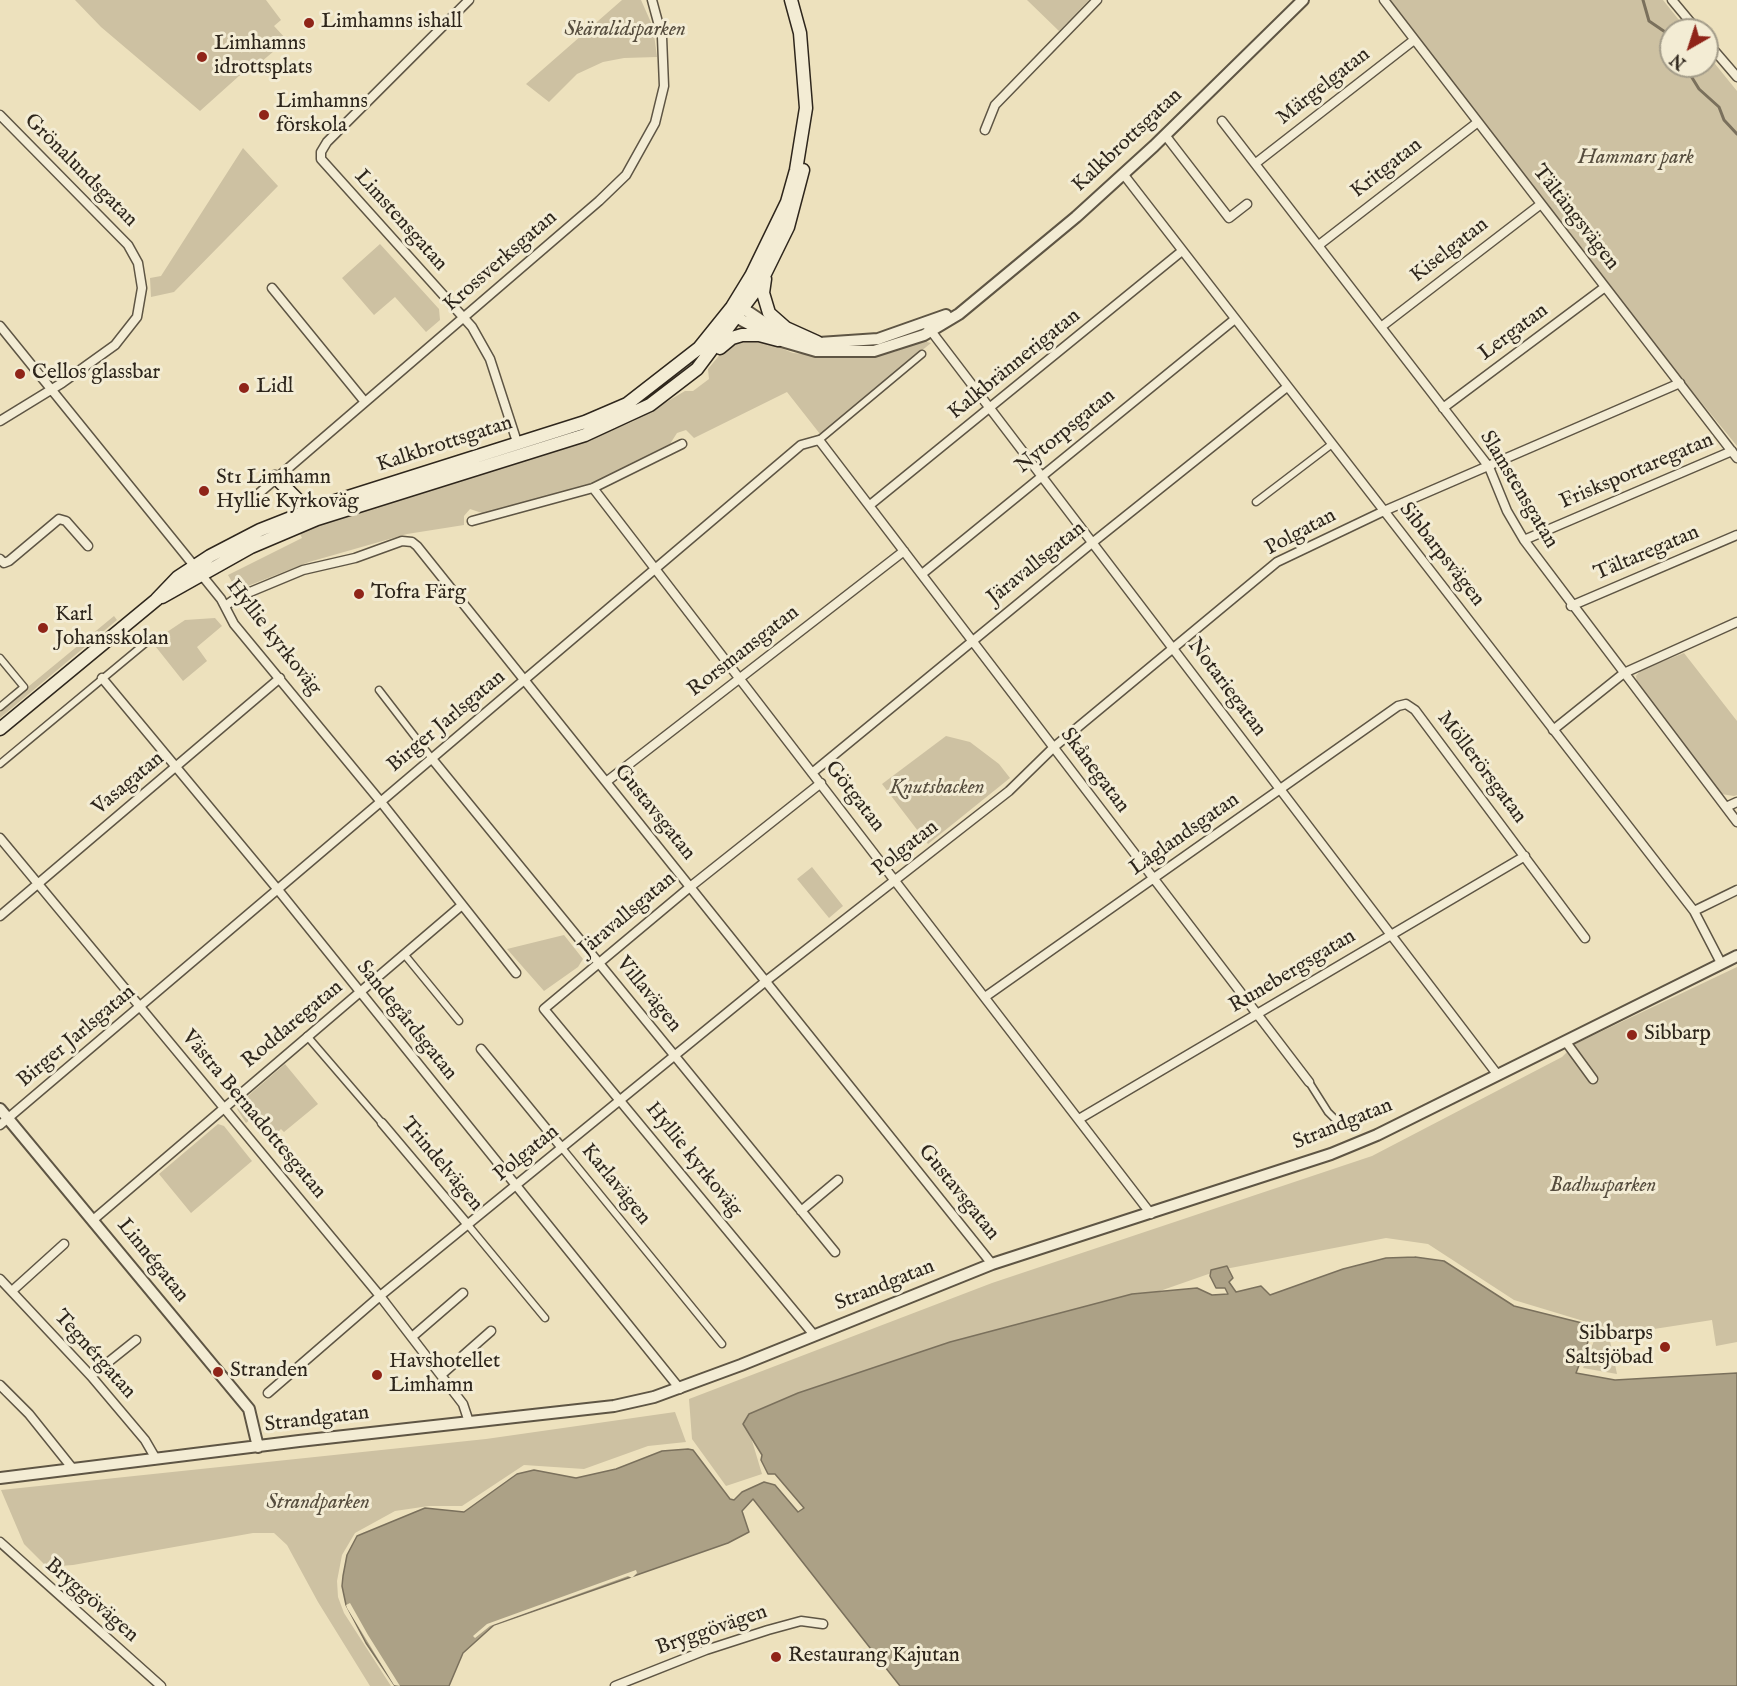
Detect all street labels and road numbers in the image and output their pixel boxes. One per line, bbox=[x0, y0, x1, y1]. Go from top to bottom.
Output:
street label: Märgelgatan bbox=[1272, 43, 1376, 131]
street label: Kalkbrottsgatan bbox=[1068, 84, 1188, 198]
street label: Grönalundsgatan bbox=[18, 109, 142, 233]
street label: Kritgatan bbox=[1346, 133, 1428, 205]
street label: Tältängsvägen bbox=[1526, 160, 1624, 276]
street label: Limstensgatan bbox=[348, 165, 452, 277]
street label: Krossverksgatan bbox=[439, 206, 563, 318]
street label: Kiselgatan bbox=[1406, 213, 1494, 289]
street label: Lergatan bbox=[1474, 299, 1554, 367]
street label: Kalkbrännerigatan bbox=[944, 304, 1086, 426]
street label: Nytorpsgatan bbox=[1011, 384, 1121, 480]
street label: Kalkbrottsgatan bbox=[374, 411, 516, 479]
street label: Slamstensgatan bbox=[1473, 427, 1563, 553]
street label: Frisksportaregatan bbox=[1556, 428, 1718, 516]
street label: Sibbarpsvägen bbox=[1393, 498, 1489, 612]
street label: Polgatan bbox=[1261, 504, 1341, 562]
street label: Järavallsgatan bbox=[983, 517, 1091, 611]
street label: Tältaregatan bbox=[1591, 521, 1703, 587]
street label: Hyllie kyrkoväg bbox=[220, 575, 326, 701]
street label: Rorsmansgatan bbox=[683, 601, 805, 703]
street label: Notariegatan bbox=[1181, 634, 1271, 742]
street label: Birger Jarlsgatan bbox=[383, 665, 511, 779]
street label: Möllerörsgatan bbox=[1431, 707, 1531, 829]
street label: Skånegatan bbox=[1054, 724, 1134, 818]
street label: Vasagatan bbox=[88, 747, 170, 821]
street label: Götgatan bbox=[818, 756, 890, 838]
street label: Gustavsgatan bbox=[608, 760, 700, 866]
street label: Låglandsgatan bbox=[1125, 788, 1245, 882]
street label: Polgatan bbox=[868, 815, 944, 883]
street label: Järavallsgatan bbox=[574, 867, 682, 963]
street label: Runebergsgatan bbox=[1225, 924, 1361, 1020]
street label: Villavägen bbox=[610, 952, 686, 1038]
street label: Sandegårdsgatan bbox=[350, 956, 462, 1086]
street label: Roddaregatan bbox=[237, 976, 349, 1074]
street label: Birger Jarlsgatan bbox=[13, 980, 141, 1094]
street label: Västra Bernadottesgatan bbox=[175, 1026, 331, 1204]
street label: Strandgatan bbox=[1290, 1094, 1396, 1156]
street label: Hyllie kyrkoväg bbox=[639, 1098, 747, 1222]
street label: Trindelvägen bbox=[394, 1113, 488, 1217]
street label: Polgatan bbox=[489, 1120, 565, 1188]
street label: Karlavägen bbox=[575, 1139, 655, 1231]
street label: Gustavsgatan bbox=[912, 1140, 1004, 1246]
street label: Linnégatan bbox=[111, 1214, 193, 1308]
street label: Strandgatan bbox=[832, 1255, 938, 1317]
street label: Tegnérgatan bbox=[48, 1305, 140, 1405]
street label: Strandgatan bbox=[263, 1401, 371, 1439]
street label: Bryggövägen bbox=[39, 1553, 143, 1649]
street label: Bryggövägen bbox=[653, 1600, 771, 1662]

